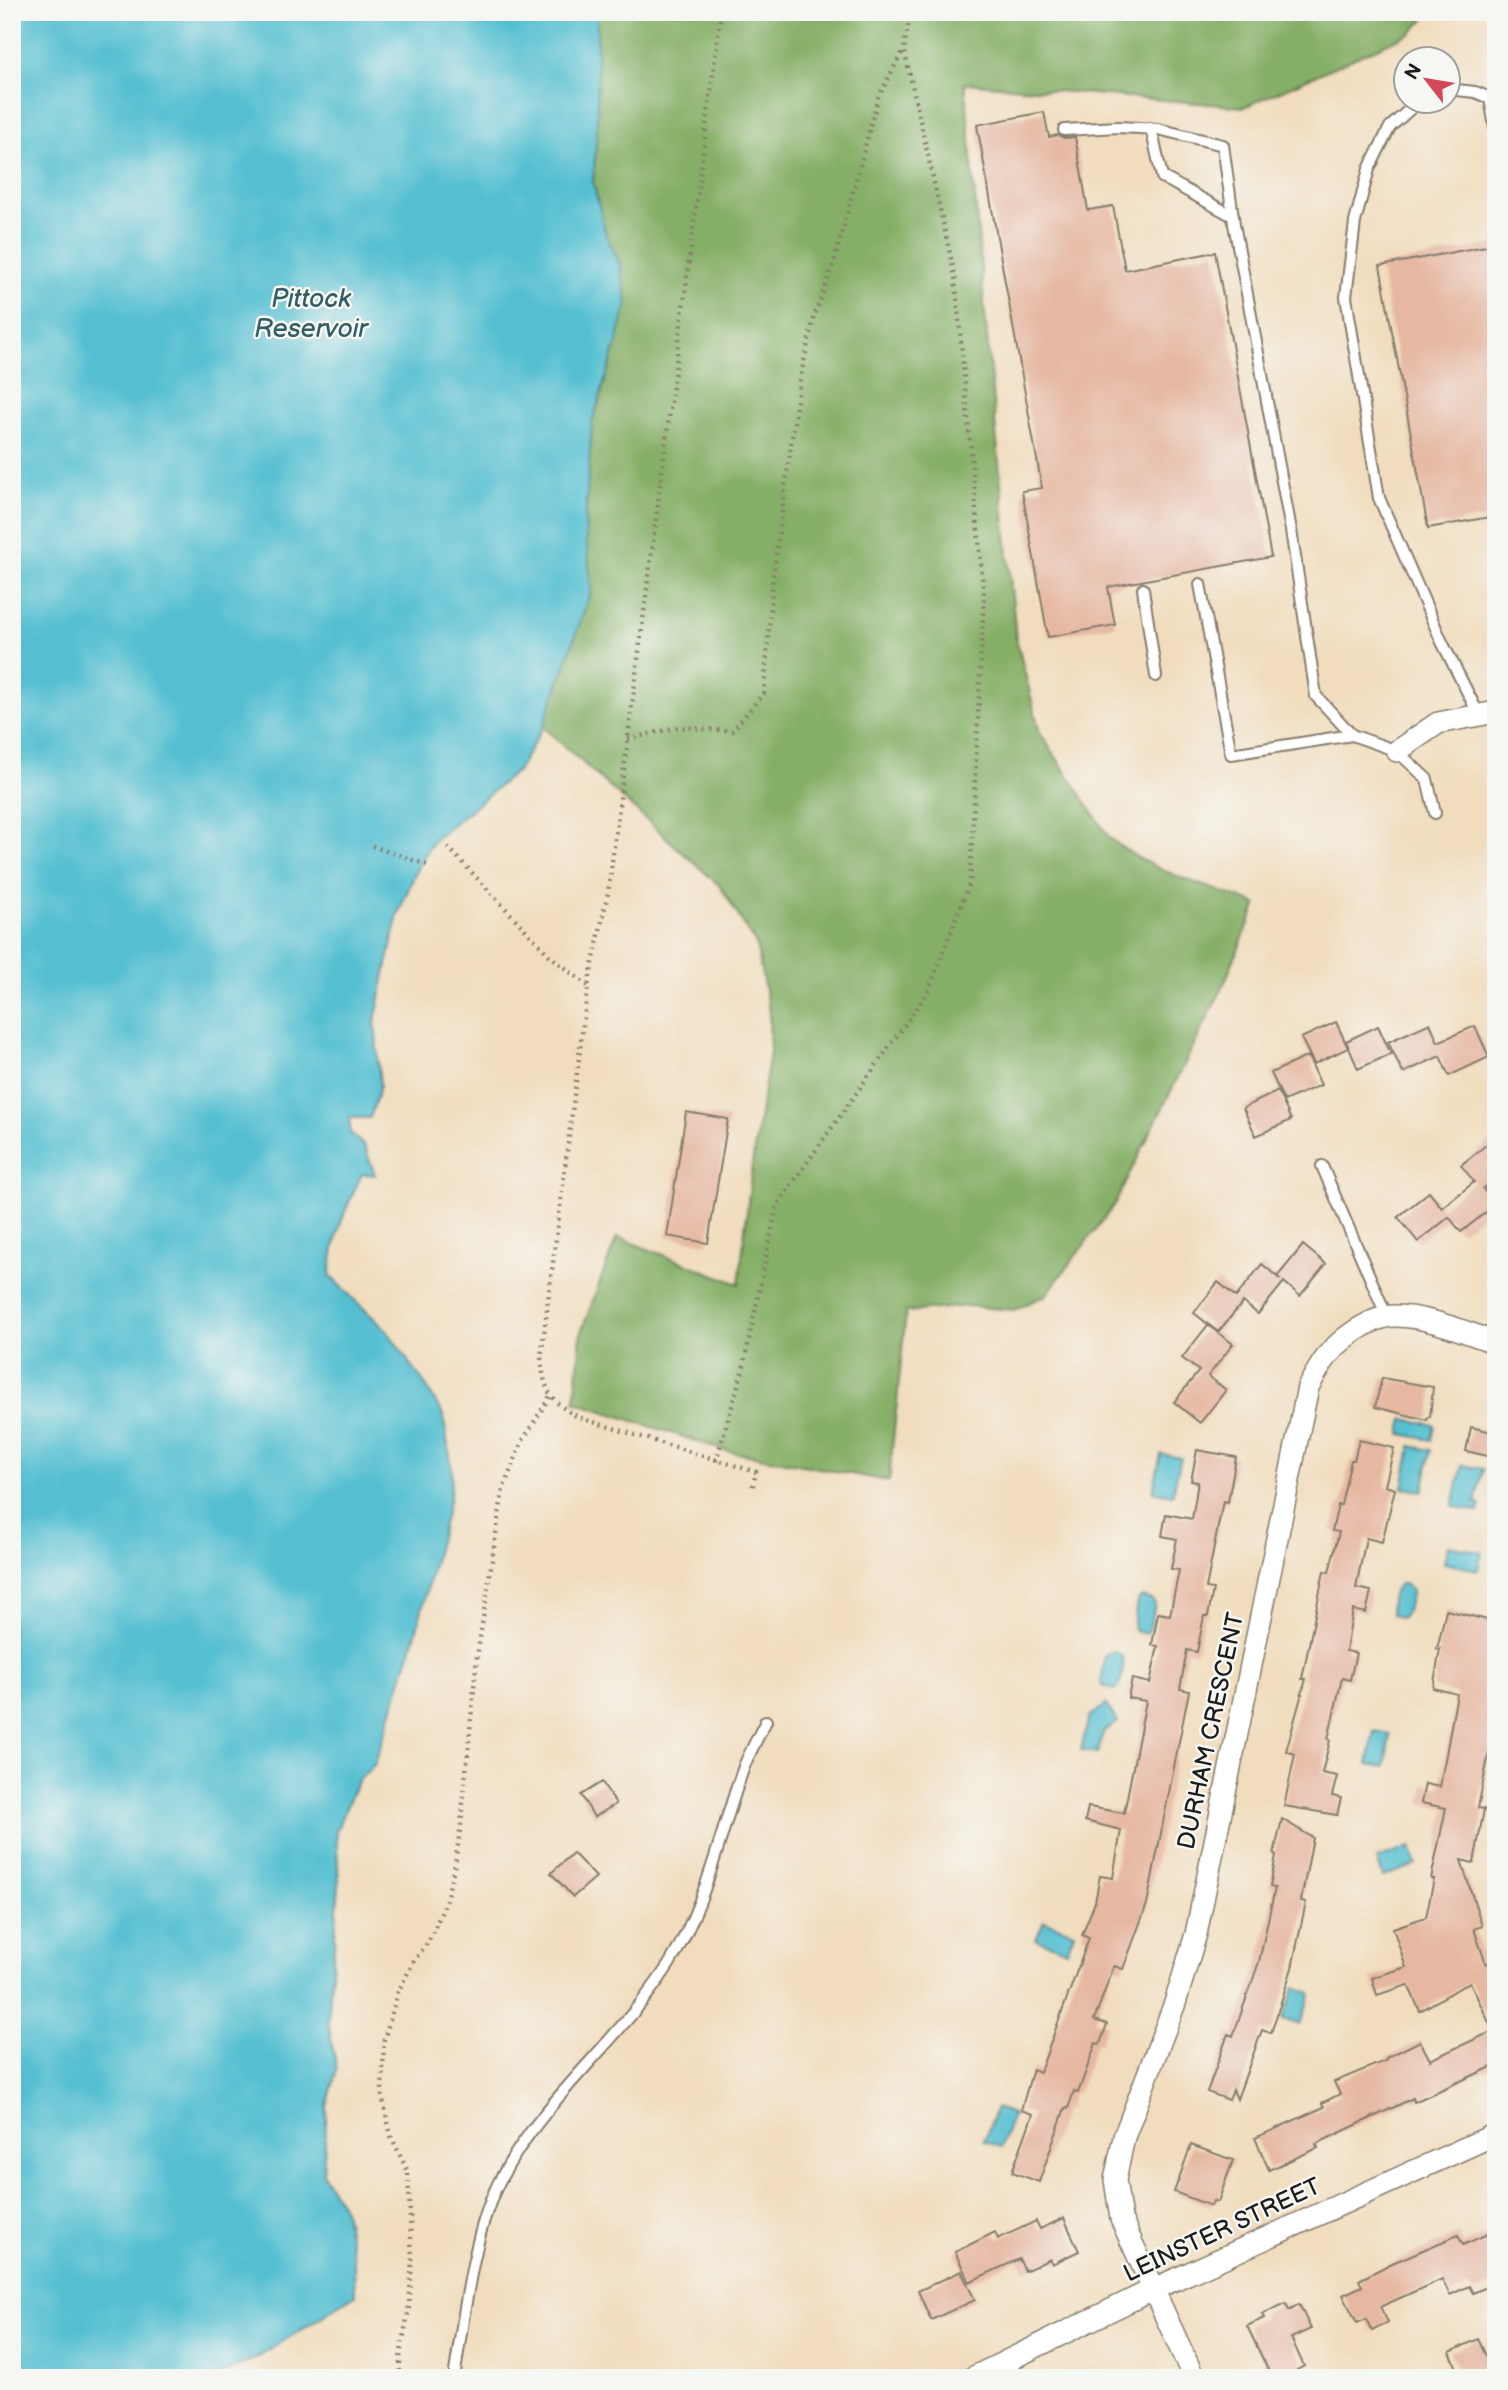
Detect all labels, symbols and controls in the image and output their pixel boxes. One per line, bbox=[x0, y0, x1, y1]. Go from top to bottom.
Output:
north arrow bbox=[1392, 46, 1462, 116]
text: N bbox=[1400, 60, 1427, 84]
water label: Pittock Reservoir bbox=[254, 284, 369, 345]
street label: DURHAM CRESCENT bbox=[1172, 1609, 1250, 1852]
street label: LEINSTER STREET bbox=[1119, 2171, 1326, 2288]

